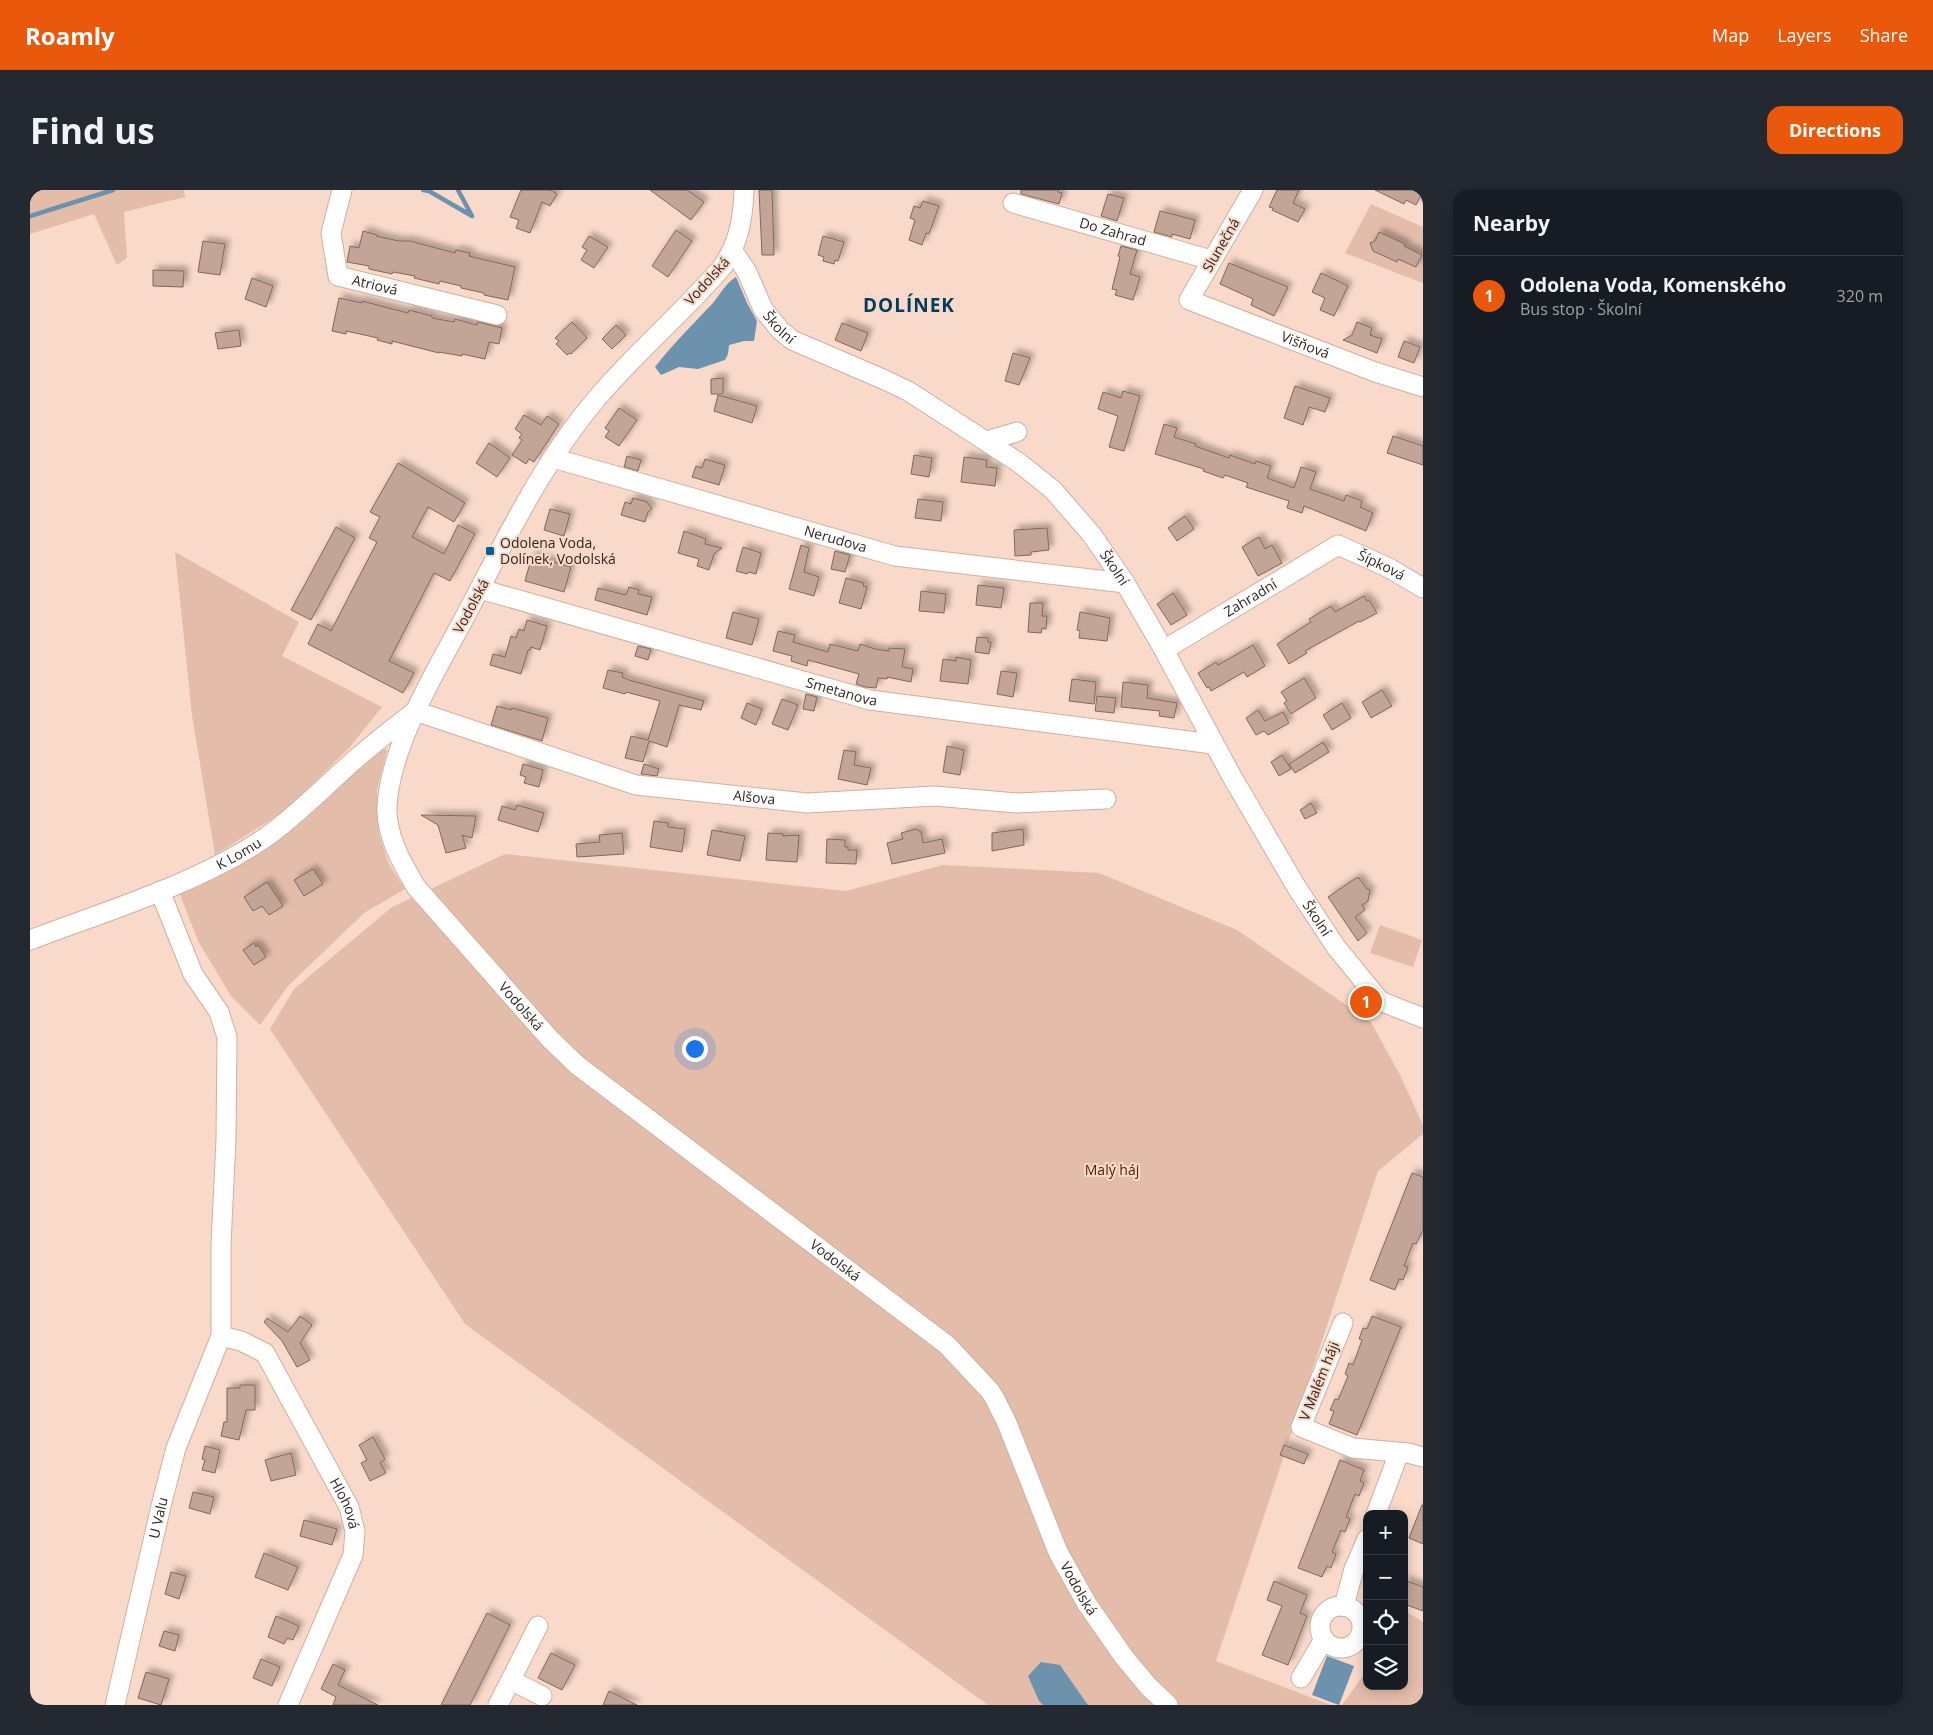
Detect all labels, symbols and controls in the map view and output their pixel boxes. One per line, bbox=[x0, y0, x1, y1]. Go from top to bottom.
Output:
text: Roamly bbox=[25, 19, 115, 52]
text: Map bbox=[1712, 23, 1749, 47]
text: Layers bbox=[1777, 23, 1832, 47]
text: Share bbox=[1860, 23, 1908, 47]
button: Directions bbox=[1767, 106, 1903, 154]
text: Find us bbox=[30, 107, 155, 154]
text: Nearby bbox=[1473, 209, 1550, 237]
street label: Do Zahrad bbox=[1077, 213, 1149, 250]
street label: Slunečná bbox=[1198, 214, 1244, 275]
street label: Vodolská bbox=[680, 252, 733, 309]
street label: Atriová bbox=[350, 270, 400, 299]
text: Odolena Voda, Komenského bbox=[1520, 272, 1786, 298]
text: 1 bbox=[1484, 285, 1494, 307]
text: 320 m bbox=[1837, 285, 1883, 307]
district label: DOLÍNEK bbox=[863, 292, 955, 318]
text: Bus stop · Školní bbox=[1520, 298, 1642, 320]
street label: Školní bbox=[759, 306, 800, 348]
street label: Višňová bbox=[1279, 327, 1332, 363]
street label: Nerudova bbox=[802, 520, 869, 557]
place label: Odolena Voda, Dolínek, Vodolská bbox=[500, 533, 616, 568]
marker: Odolena Voda, Dolínek, Vodolská bbox=[484, 545, 496, 557]
street label: Šípková bbox=[1355, 545, 1409, 584]
street label: Školní bbox=[1096, 546, 1134, 589]
street label: Zahradní bbox=[1220, 574, 1281, 621]
street label: Vodolská bbox=[448, 575, 493, 636]
street label: Smetanova bbox=[804, 672, 878, 710]
street label: Alšova bbox=[732, 785, 776, 809]
street label: K Lomu bbox=[212, 833, 265, 874]
street label: Školní bbox=[1299, 896, 1336, 940]
street label: Vodolská bbox=[495, 977, 548, 1034]
pin: 1 bbox=[1350, 983, 1382, 1021]
your location bbox=[682, 1036, 708, 1062]
park label: Malý háj bbox=[1085, 1160, 1139, 1179]
street label: Vodolská bbox=[806, 1235, 865, 1285]
street label: V Malém háji bbox=[1294, 1338, 1343, 1423]
street label: Hlohová bbox=[326, 1474, 364, 1531]
street label: U Valu bbox=[144, 1495, 172, 1541]
map controls bbox=[1363, 1510, 1408, 1690]
button: + bbox=[1363, 1510, 1408, 1555]
button: − bbox=[1363, 1555, 1408, 1600]
street label: Vodolská bbox=[1056, 1558, 1102, 1619]
button: locate bbox=[1363, 1600, 1408, 1645]
button: layers bbox=[1363, 1645, 1408, 1690]

